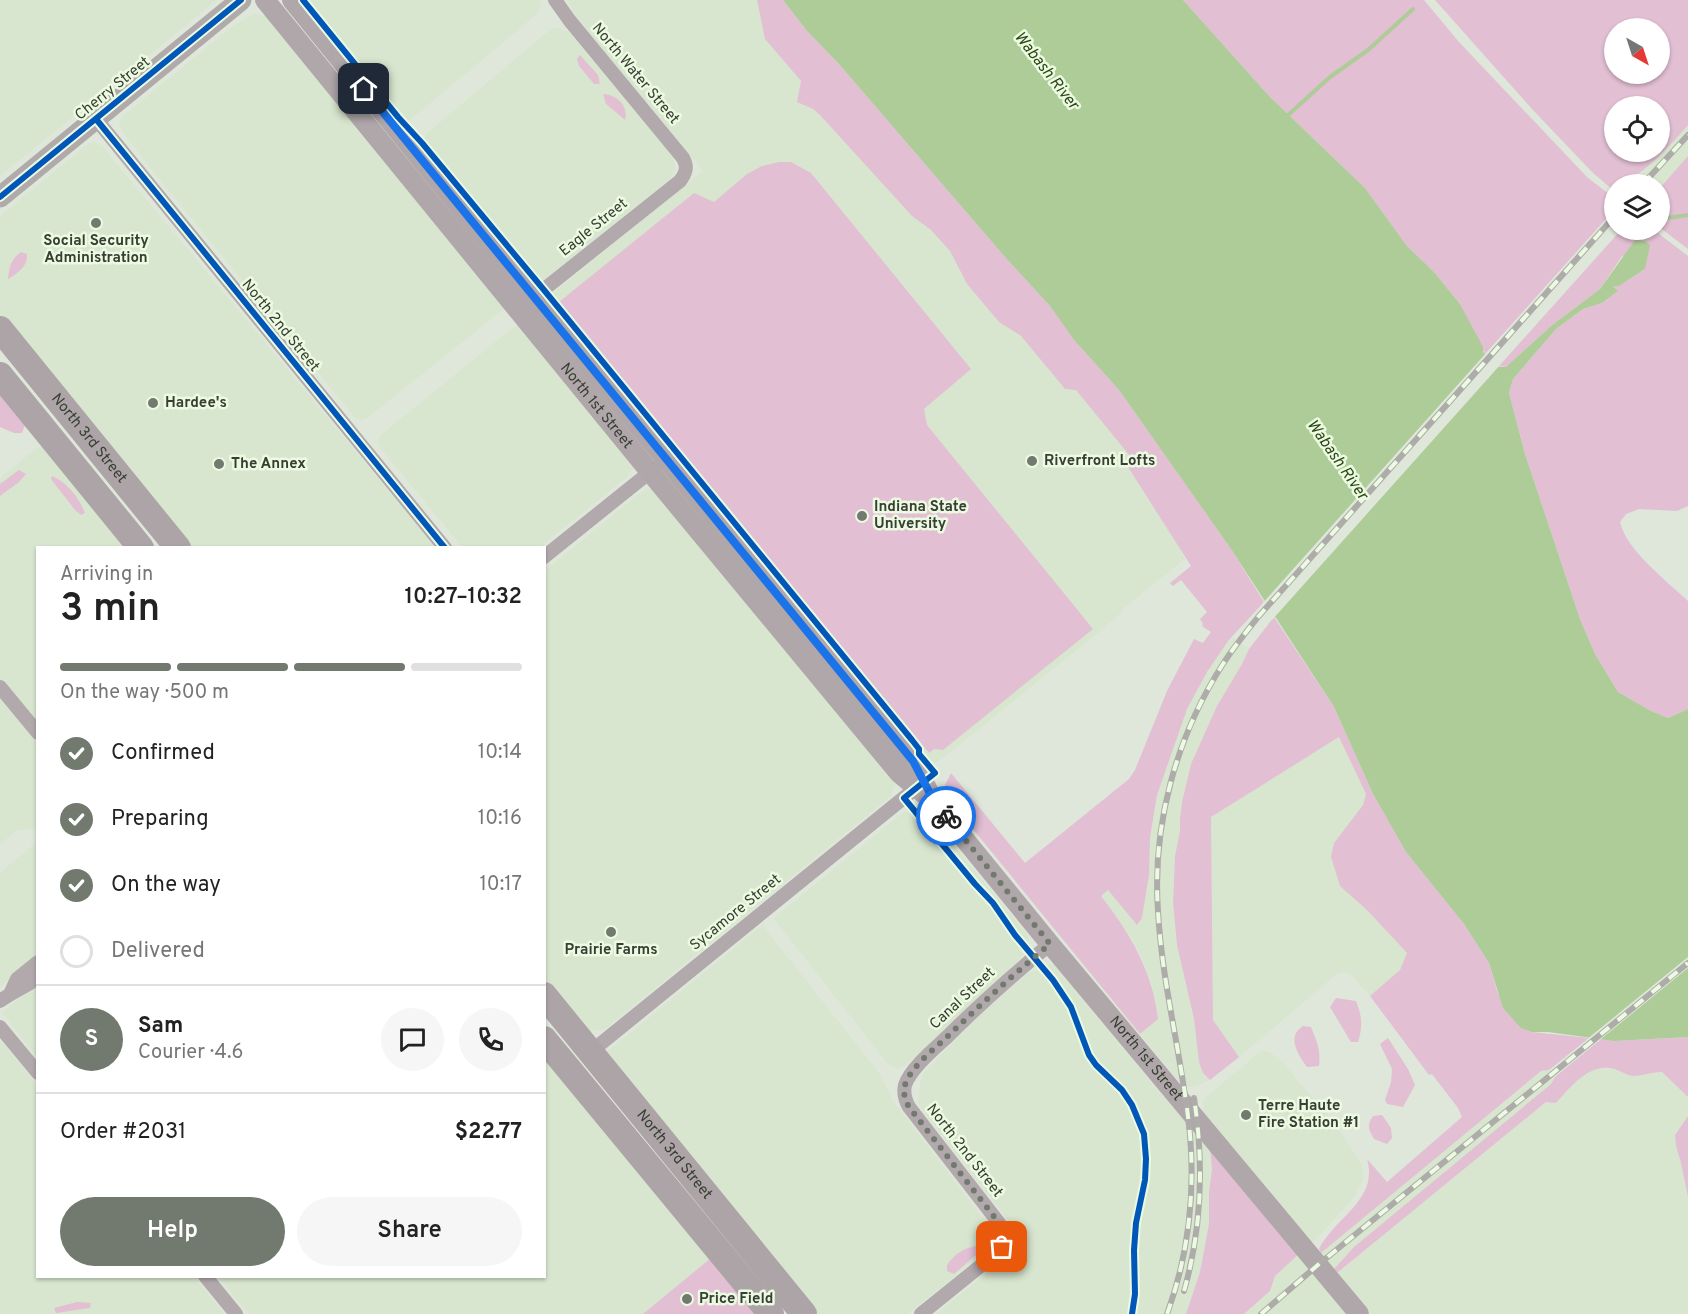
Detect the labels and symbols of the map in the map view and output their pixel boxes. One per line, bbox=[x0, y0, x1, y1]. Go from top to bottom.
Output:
north arrow bbox=[1604, 18, 1670, 84]
street label: North Water Street bbox=[587, 20, 683, 128]
water label: Wabash River bbox=[1009, 28, 1084, 116]
street label: Cherry Street bbox=[72, 53, 154, 125]
pin bbox=[338, 63, 389, 114]
street label: Eagle Street bbox=[556, 195, 632, 261]
marker: Social Security Administration bbox=[89, 216, 103, 230]
place label: Social Security Administration bbox=[43, 232, 149, 268]
street label: North 2nd Street bbox=[237, 276, 323, 376]
street label: North 1st Street bbox=[556, 359, 637, 453]
street label: North 3rd Street bbox=[47, 390, 131, 487]
place label: Hardee's bbox=[165, 394, 227, 413]
marker: Hardee's bbox=[146, 396, 160, 410]
water label: Wabash River bbox=[1302, 416, 1373, 506]
place label: Riverfront Lofts bbox=[1044, 452, 1155, 471]
marker: Riverfront Lofts bbox=[1025, 454, 1039, 468]
place label: The Annex bbox=[231, 455, 306, 474]
marker: The Annex bbox=[212, 457, 226, 471]
place label: Indiana State University bbox=[874, 498, 967, 534]
marker: Indiana State University bbox=[855, 509, 869, 523]
courier bbox=[916, 786, 976, 846]
street label: Sycamore Street bbox=[687, 871, 785, 955]
marker: Prairie Farms bbox=[604, 925, 618, 939]
place label: Prairie Farms bbox=[564, 941, 658, 960]
street label: Canal Street bbox=[926, 964, 1000, 1034]
street label: North 1st Street bbox=[1105, 1012, 1187, 1105]
place label: Terre Haute Fire Station #1 bbox=[1258, 1097, 1359, 1133]
street label: North 2nd Street bbox=[922, 1100, 1006, 1202]
street label: North 3rd Street bbox=[632, 1106, 716, 1203]
marker: Terre Haute Fire Station #1 bbox=[1239, 1108, 1253, 1122]
pin bbox=[976, 1221, 1027, 1272]
place label: Price Field bbox=[699, 1290, 773, 1309]
marker: Price Field bbox=[680, 1292, 694, 1306]

